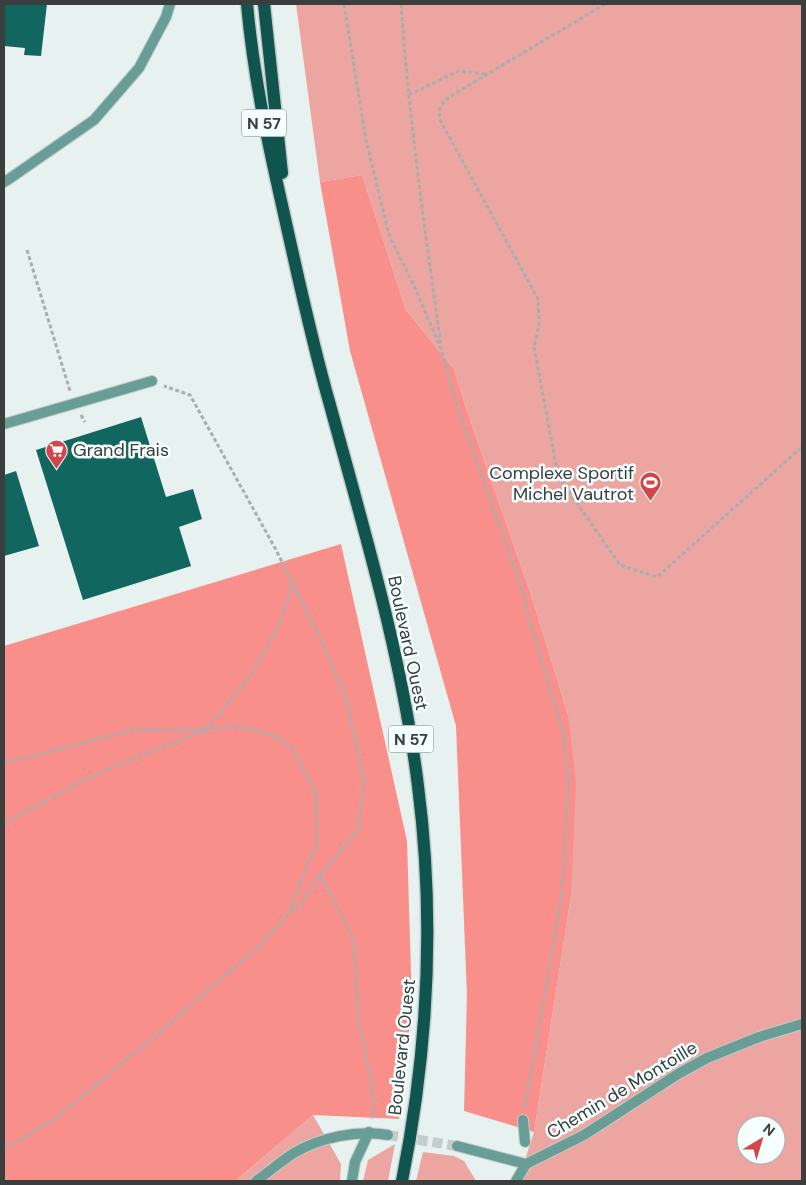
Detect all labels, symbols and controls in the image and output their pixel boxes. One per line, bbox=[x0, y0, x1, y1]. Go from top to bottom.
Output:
road number: N 57 bbox=[242, 110, 286, 136]
supermarket icon: Grand Frais bbox=[45, 438, 69, 469]
place label: Grand Frais bbox=[73, 438, 169, 462]
place label: Complexe Sportif Michel Vautrot bbox=[489, 461, 634, 506]
sports icon: Complexe Sportif Michel Vautrot bbox=[638, 471, 662, 502]
street label: Boulevard Ouest bbox=[382, 573, 434, 713]
road number: N 57 bbox=[388, 726, 434, 752]
street label: Boulevard Ouest bbox=[383, 978, 421, 1116]
street label: Chemin de Montoille bbox=[542, 1036, 702, 1144]
north arrow bbox=[736, 1115, 786, 1165]
text: N bbox=[759, 1120, 779, 1140]

